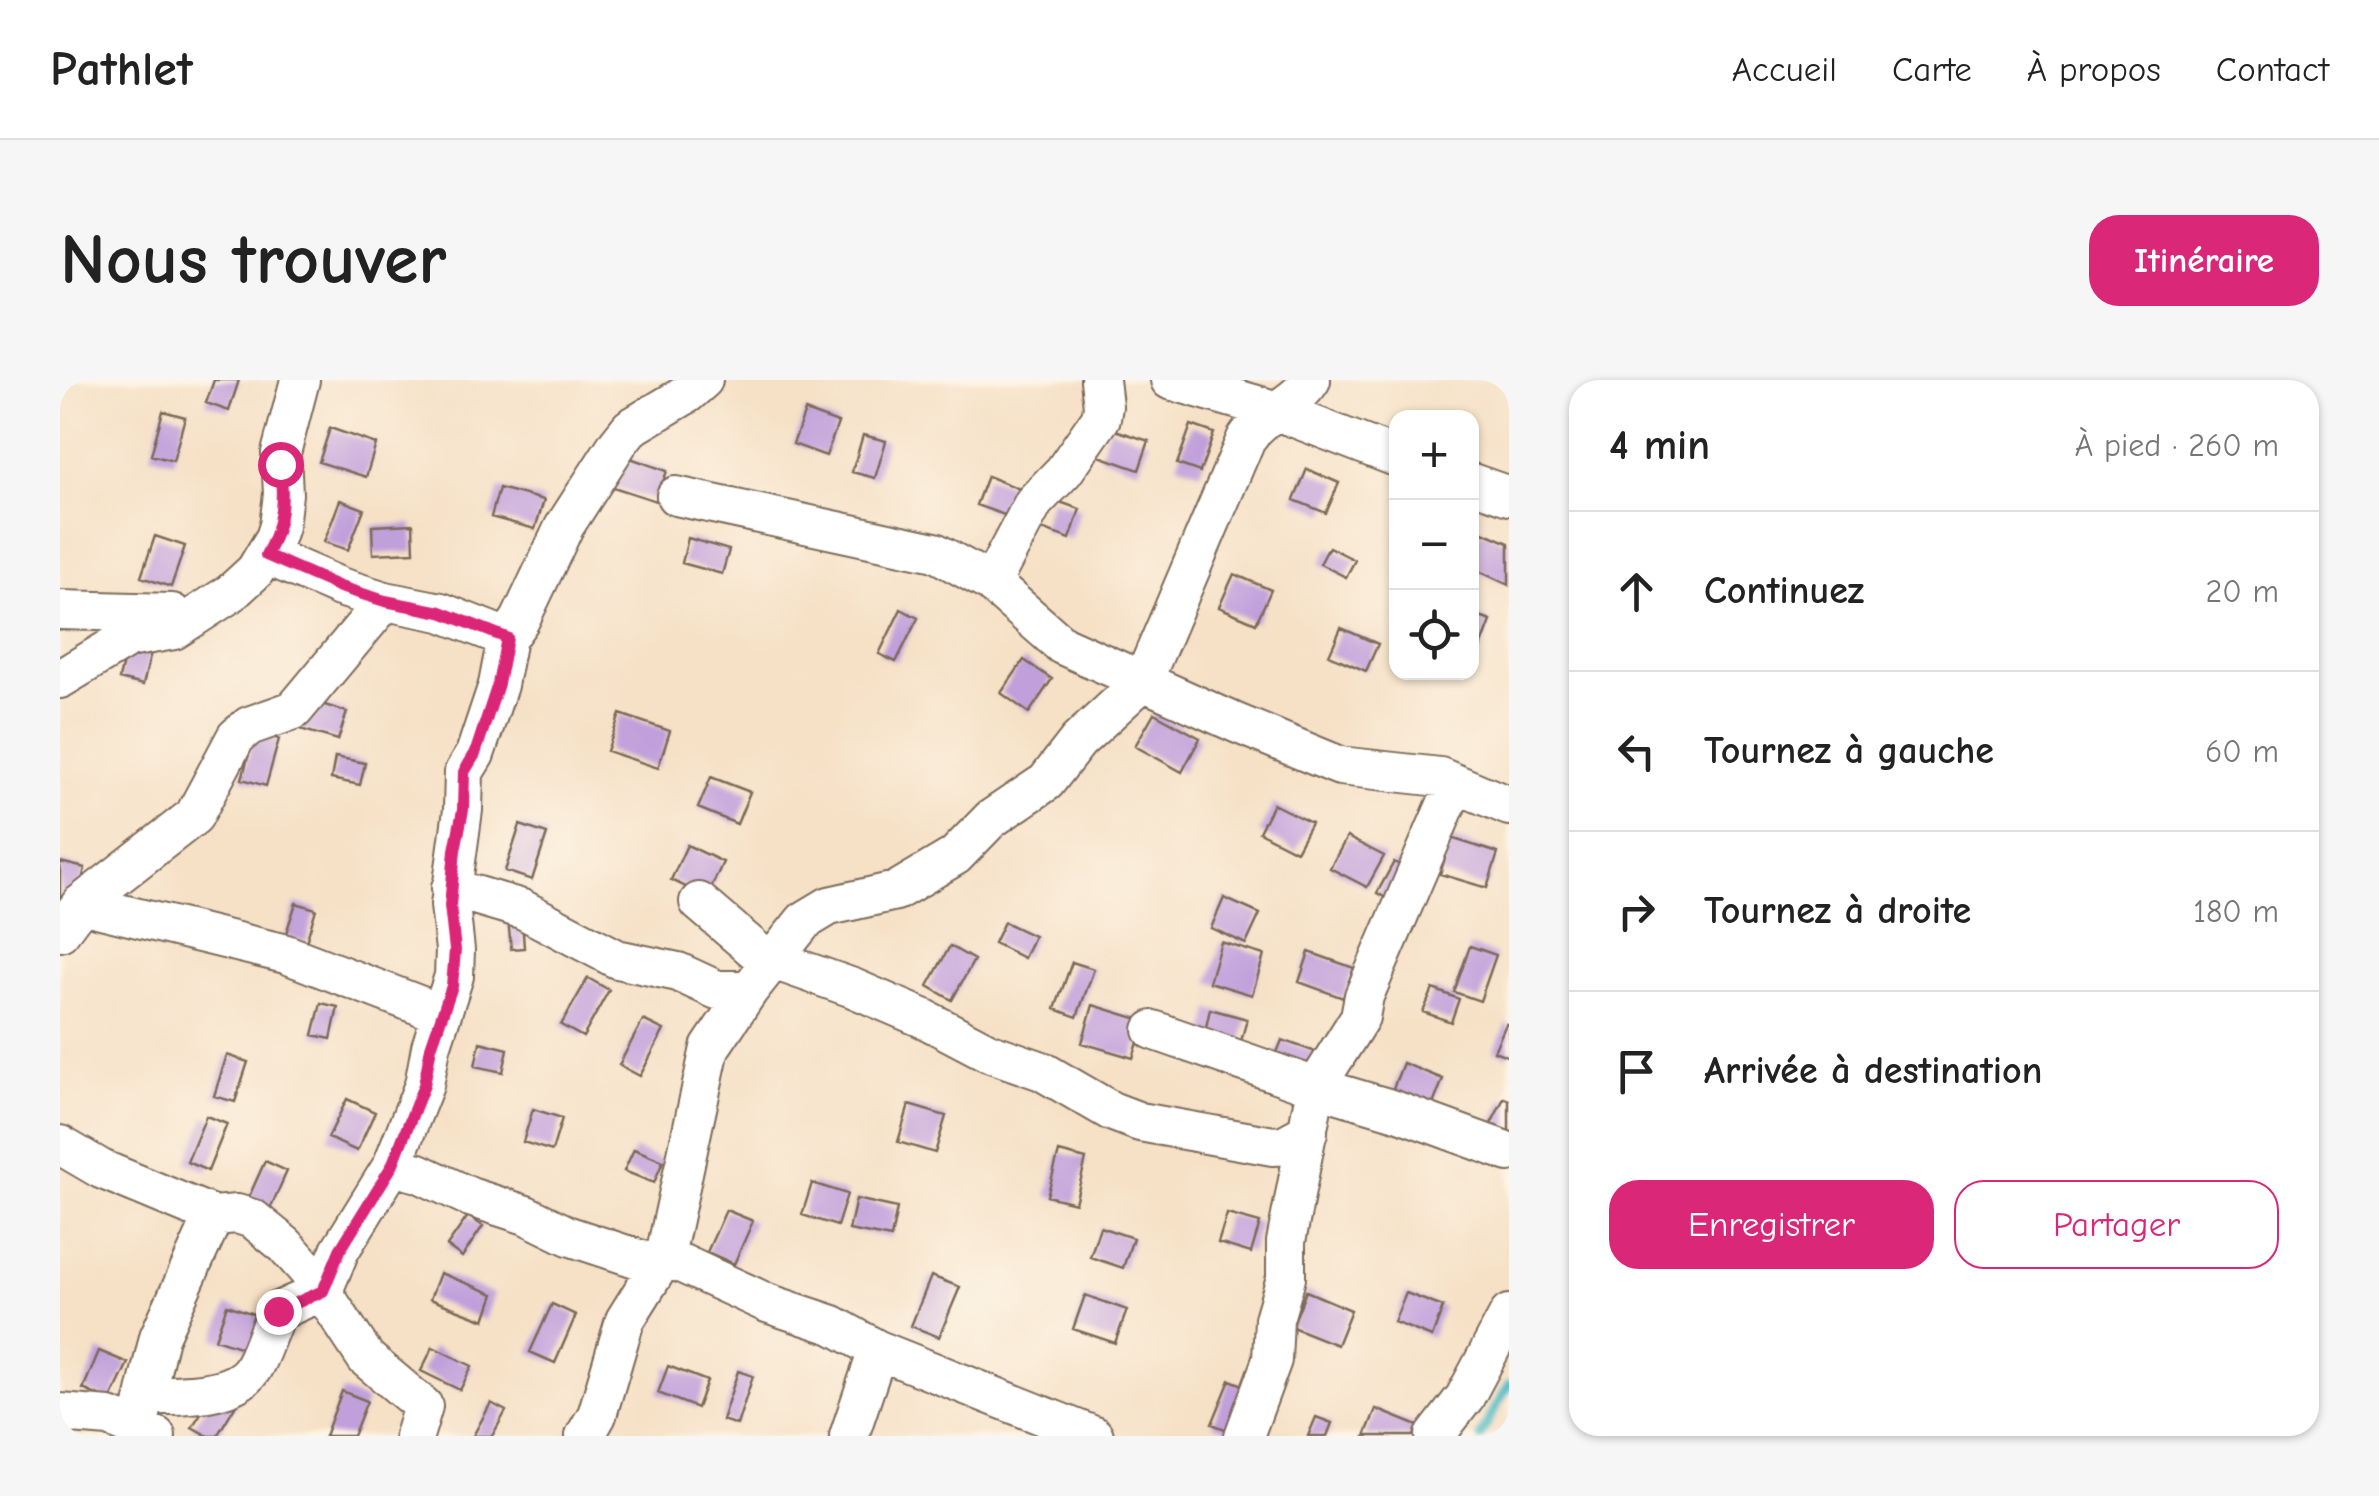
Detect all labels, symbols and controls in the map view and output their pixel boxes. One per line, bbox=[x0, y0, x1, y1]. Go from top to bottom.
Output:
text: Pathlet bbox=[50, 42, 193, 97]
text: Accueil bbox=[1732, 49, 1837, 90]
text: Carte bbox=[1892, 49, 1972, 90]
text: À propos bbox=[2027, 49, 2161, 90]
text: Contact bbox=[2216, 49, 2329, 90]
button: Itinéraire bbox=[2089, 215, 2319, 306]
text: Nous trouver bbox=[60, 220, 447, 301]
map controls bbox=[1389, 410, 1479, 680]
button: + bbox=[1389, 410, 1479, 500]
text: 4 min bbox=[1609, 421, 1710, 470]
text: À pied · 260 m bbox=[2075, 427, 2279, 464]
route start bbox=[258, 442, 304, 488]
button: − bbox=[1389, 500, 1479, 590]
icon: ahead bbox=[1609, 564, 1664, 619]
text: Continuez bbox=[1704, 569, 1864, 613]
text: 20 m bbox=[2206, 573, 2279, 610]
button: locate bbox=[1389, 590, 1479, 680]
icon: left bbox=[1609, 724, 1664, 779]
text: Tournez à gauche bbox=[1704, 729, 1994, 773]
text: 60 m bbox=[2205, 733, 2279, 770]
icon: right bbox=[1609, 884, 1664, 939]
text: Tournez à droite bbox=[1704, 889, 1971, 933]
text: 180 m bbox=[2193, 893, 2279, 930]
icon: arrive bbox=[1609, 1044, 1664, 1099]
text: Arrivée à destination bbox=[1704, 1049, 2042, 1093]
button: Enregistrer bbox=[1609, 1180, 1934, 1269]
button: Partager bbox=[1954, 1180, 2279, 1269]
route end bbox=[256, 1289, 302, 1335]

